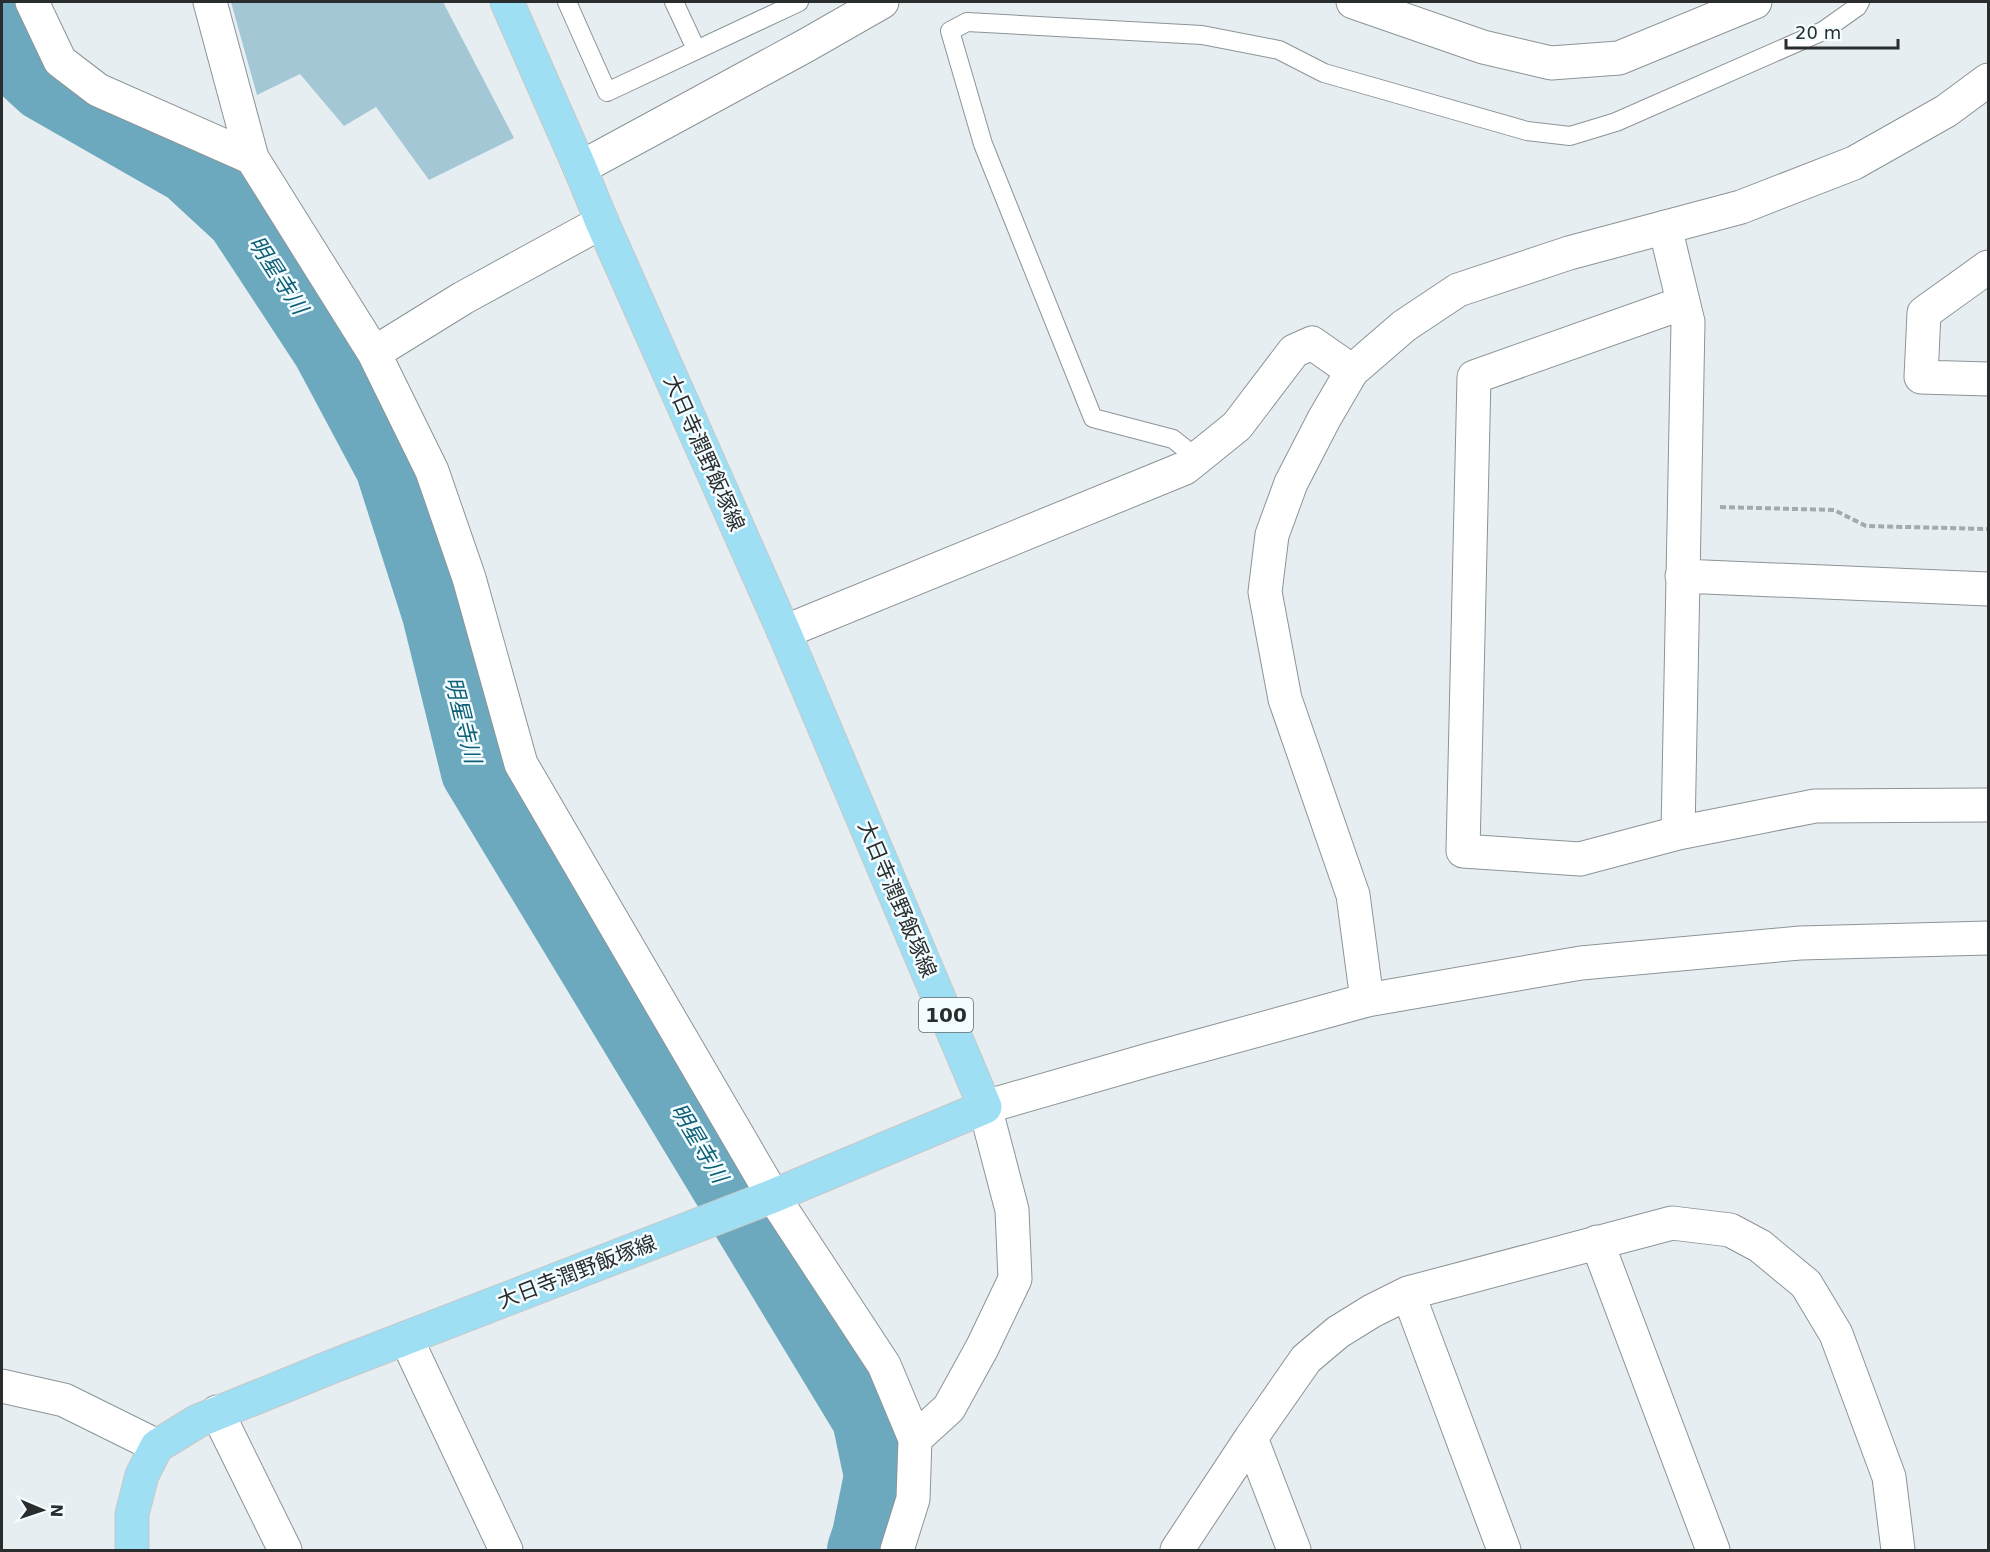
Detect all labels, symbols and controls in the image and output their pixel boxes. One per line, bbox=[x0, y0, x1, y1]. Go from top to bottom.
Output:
scale bar bbox=[1786, 12, 1898, 50]
text: 20 m bbox=[1795, 22, 1841, 43]
water label: 明星寺川 bbox=[244, 231, 314, 320]
street label: 大日寺潤野飯塚線 bbox=[659, 371, 749, 535]
water label: 明星寺川 bbox=[440, 674, 486, 768]
street label: 大日寺潤野飯塚線 bbox=[853, 817, 941, 981]
road number: 100 bbox=[919, 998, 973, 1032]
water label: 明星寺川 bbox=[666, 1099, 733, 1189]
street label: 大日寺潤野飯塚線 bbox=[494, 1231, 660, 1313]
north arrow bbox=[12, 1480, 72, 1540]
text: N bbox=[47, 1503, 66, 1518]

